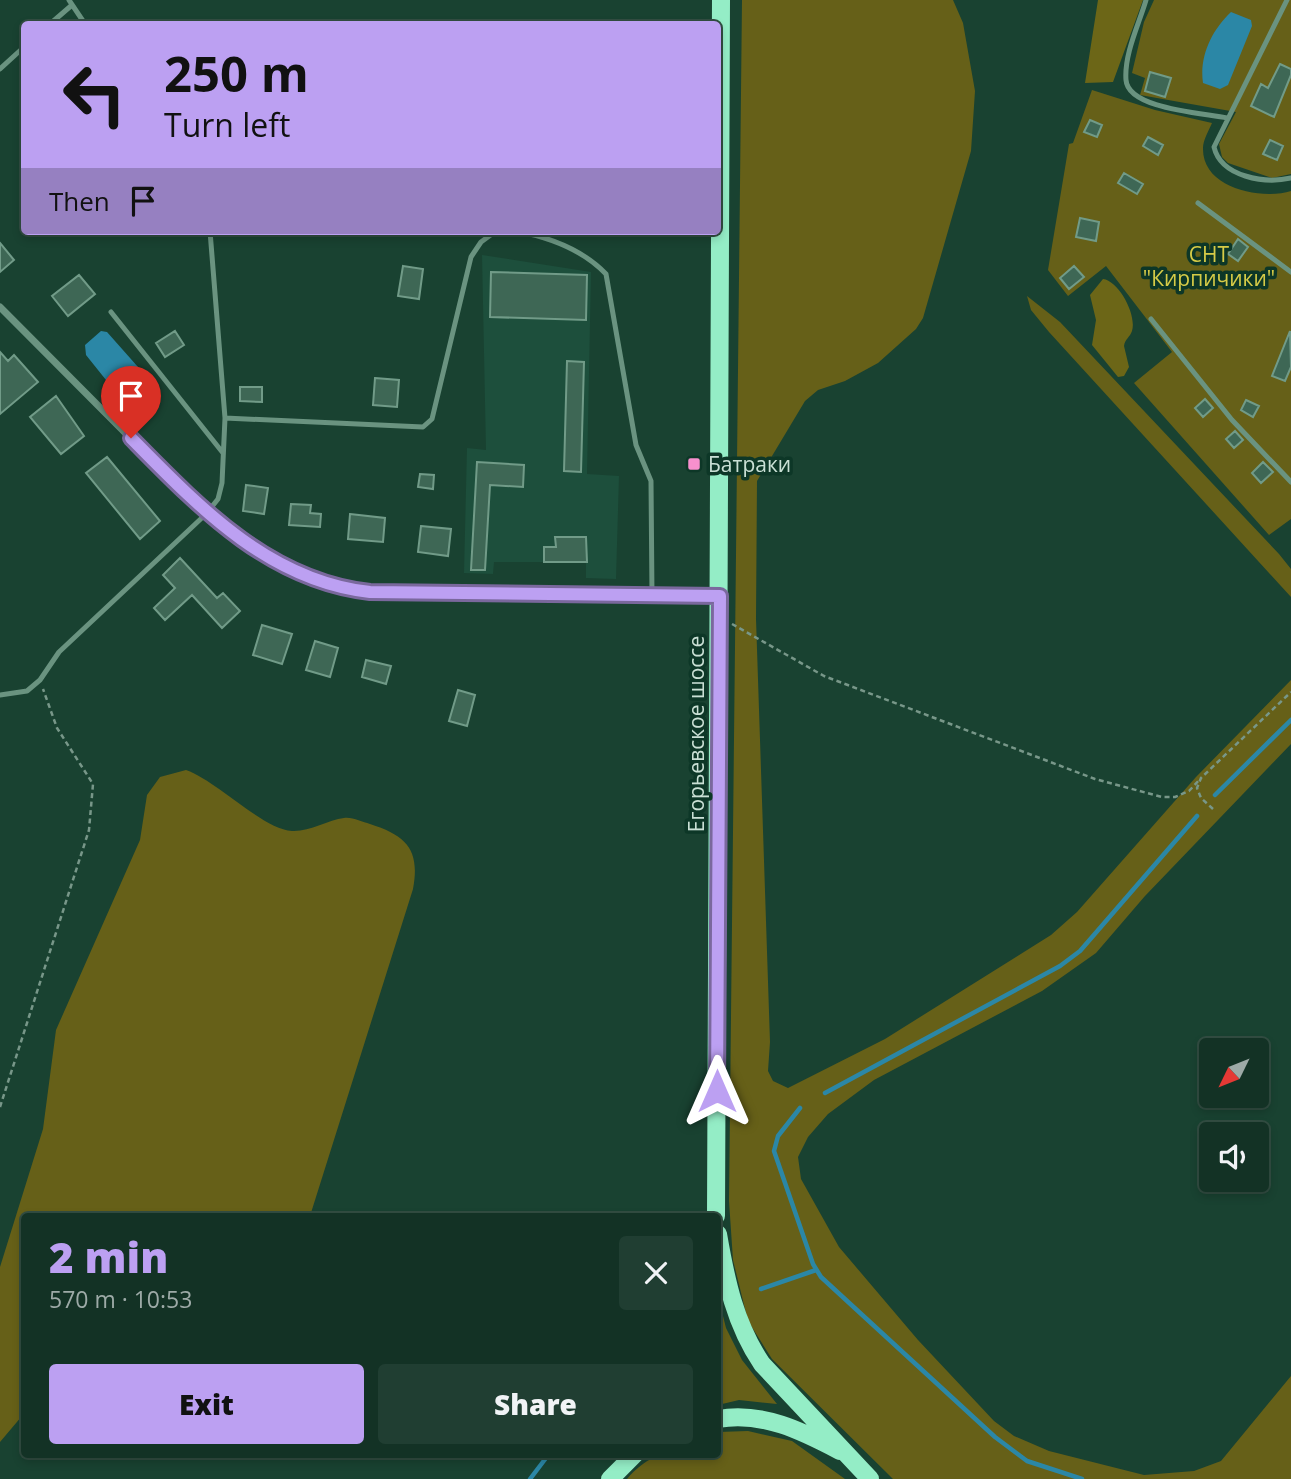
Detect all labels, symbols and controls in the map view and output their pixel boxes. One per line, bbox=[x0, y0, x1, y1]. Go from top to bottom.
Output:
text: 250 m bbox=[164, 40, 309, 106]
icon: left bbox=[49, 49, 140, 140]
text: Turn left bbox=[164, 103, 290, 146]
icon: arrive bbox=[124, 182, 162, 220]
text: Then bbox=[49, 183, 110, 219]
park label: СНТ "Кирпичики" bbox=[1143, 240, 1275, 292]
pin bbox=[101, 366, 161, 438]
icon: arrive bbox=[112, 377, 150, 415]
place label: Батраки bbox=[708, 450, 791, 478]
marker: Батраки bbox=[686, 456, 702, 472]
street label: Егорьевское шоссе bbox=[682, 636, 710, 832]
north arrow bbox=[1199, 1038, 1269, 1108]
map controls bbox=[1199, 1038, 1269, 1192]
position arrow bbox=[680, 1054, 754, 1128]
button: sound bbox=[1199, 1122, 1269, 1192]
text: 2 min bbox=[49, 1228, 168, 1285]
button: close bbox=[619, 1236, 693, 1310]
text: 570 m · 10:53 bbox=[49, 1283, 192, 1315]
button: Exit bbox=[49, 1364, 364, 1444]
button: Share bbox=[378, 1364, 693, 1444]

